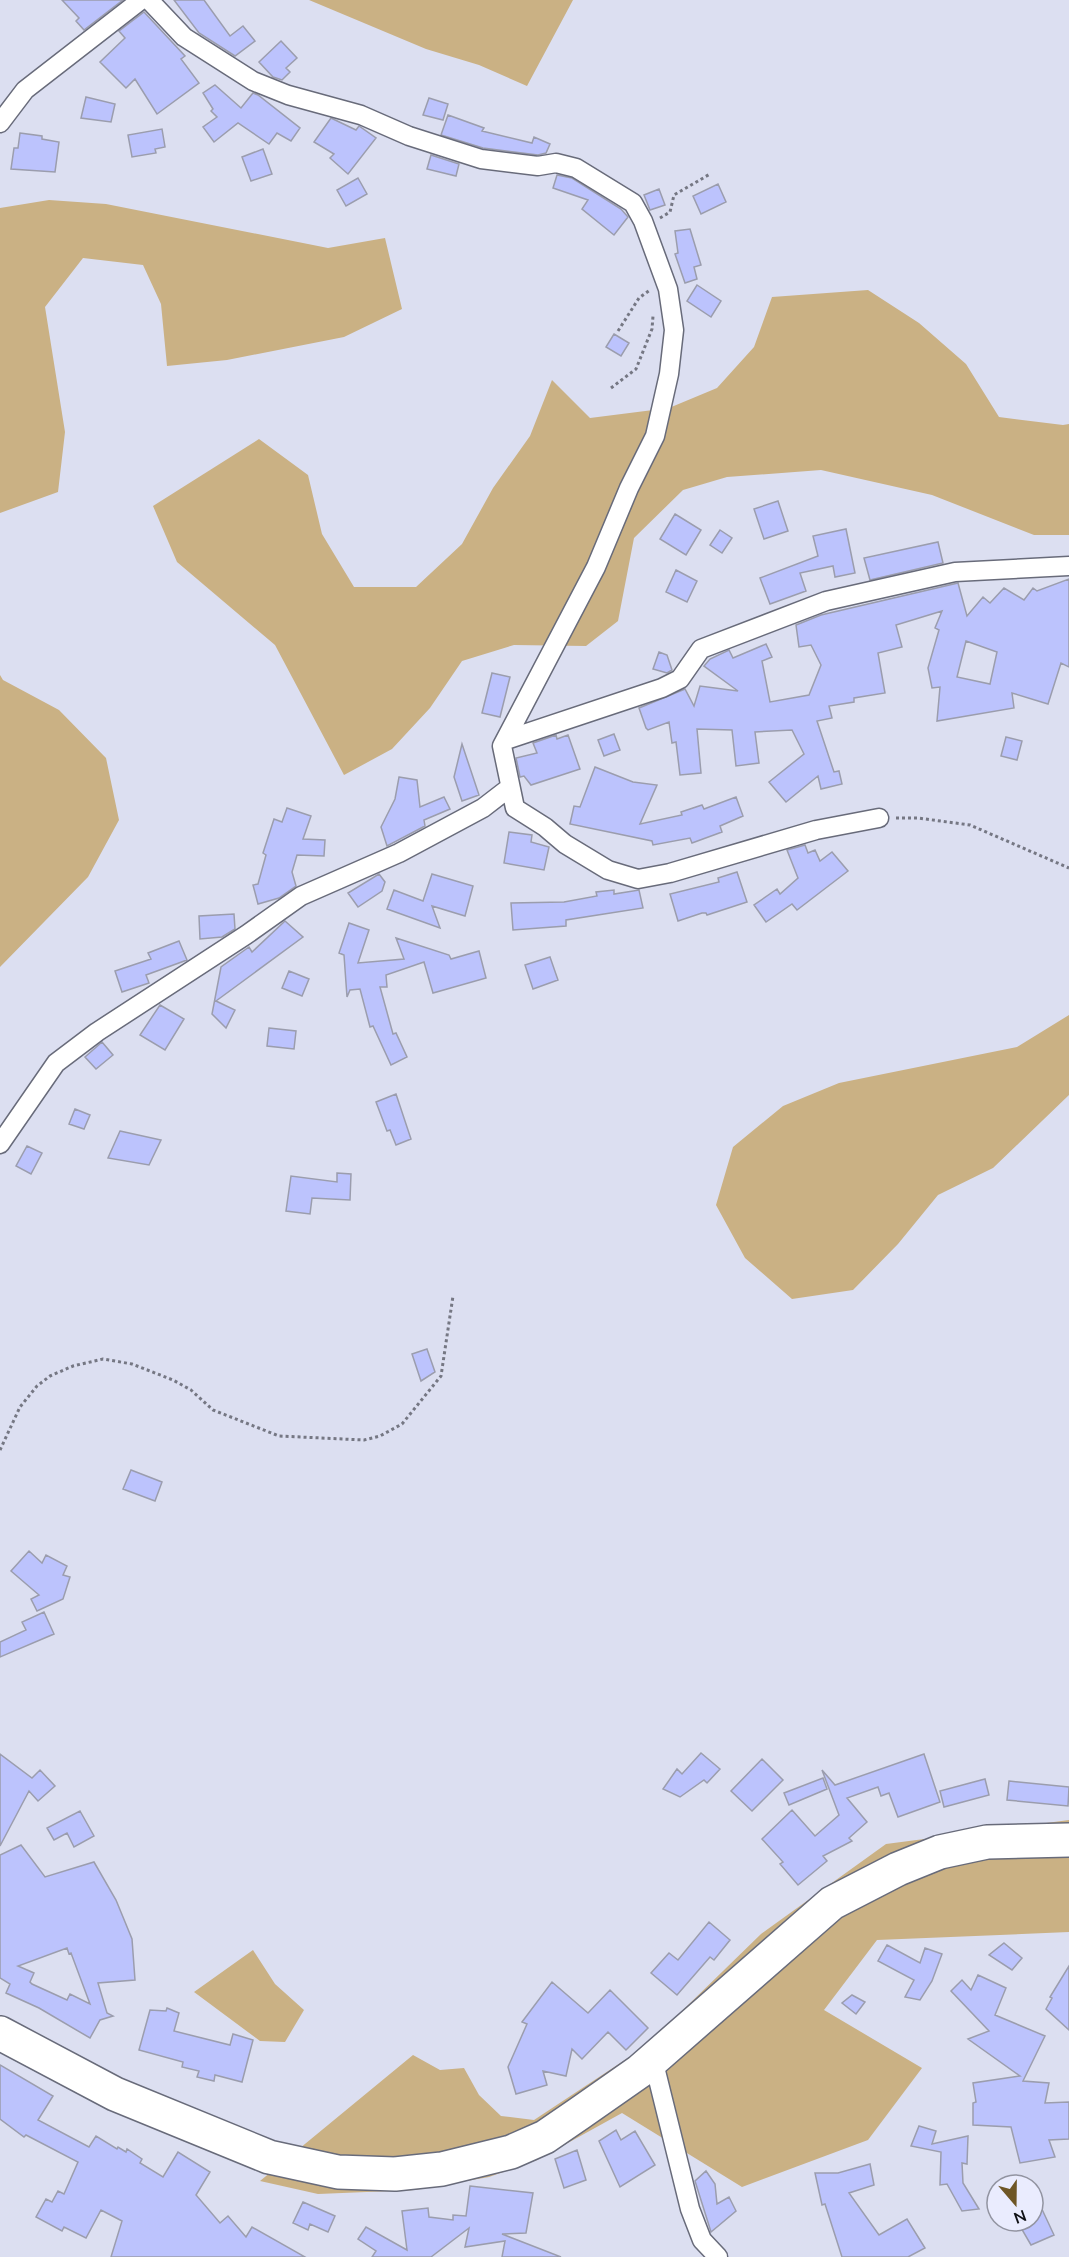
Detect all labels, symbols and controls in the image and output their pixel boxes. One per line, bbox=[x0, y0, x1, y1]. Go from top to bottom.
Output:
north arrow bbox=[985, 2173, 1045, 2233]
text: N bbox=[1010, 2204, 1029, 2229]

